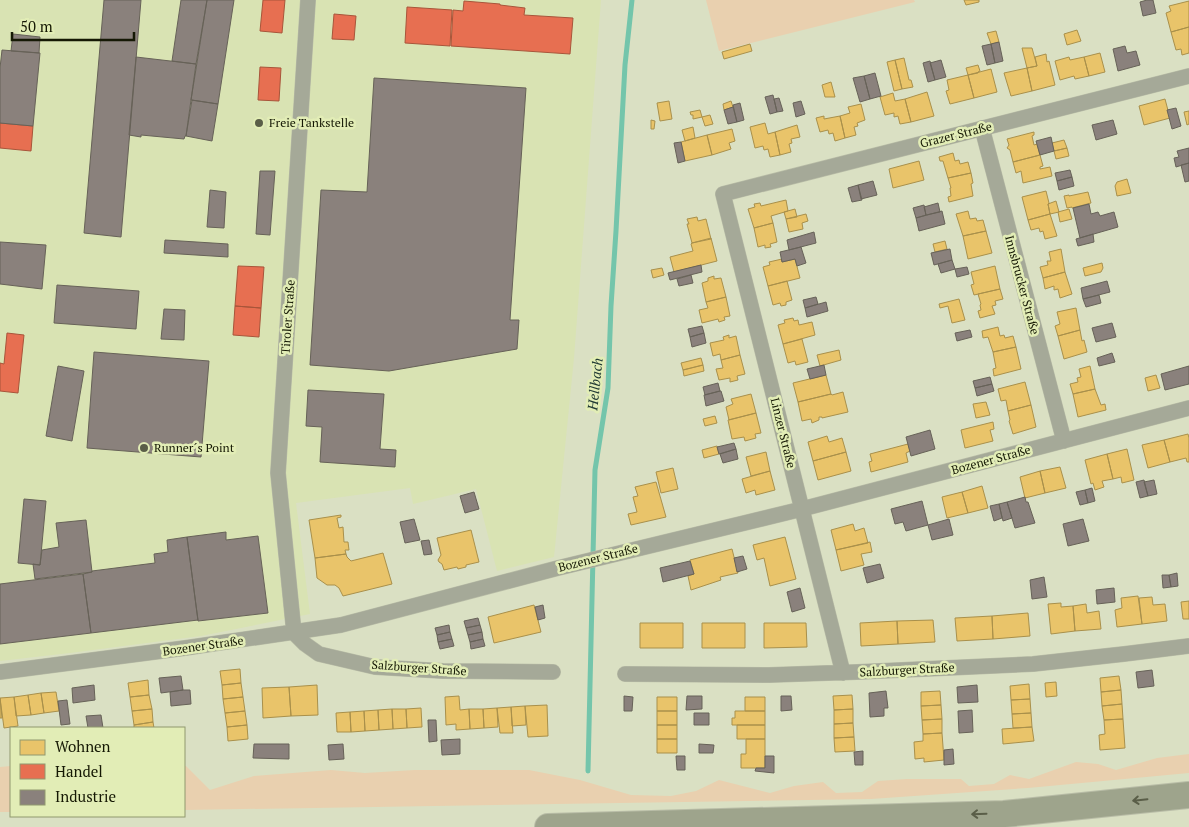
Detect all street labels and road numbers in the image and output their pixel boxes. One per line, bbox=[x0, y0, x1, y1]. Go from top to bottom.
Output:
street label: Grazer Straße bbox=[918, 118, 993, 151]
street label: Innsbrucker Straße bbox=[1002, 234, 1043, 336]
street label: Tiroler Straße bbox=[277, 279, 298, 355]
street label: Linzer Straße bbox=[768, 396, 799, 470]
street label: Bozener Straße bbox=[950, 442, 1032, 477]
street label: Bozener Straße bbox=[556, 540, 639, 575]
street label: Bozener Straße bbox=[162, 632, 244, 659]
street label: Salzburger Straße bbox=[371, 657, 467, 678]
street label: Salzburger Straße bbox=[859, 660, 955, 679]

